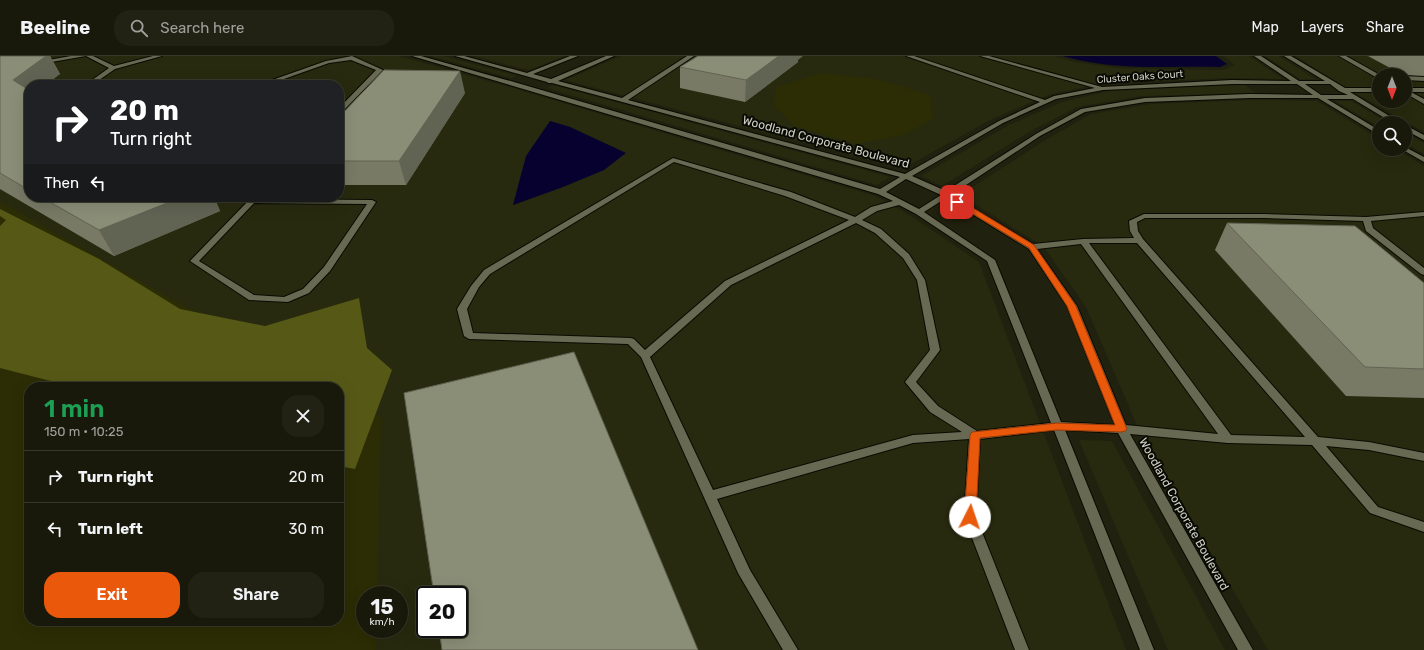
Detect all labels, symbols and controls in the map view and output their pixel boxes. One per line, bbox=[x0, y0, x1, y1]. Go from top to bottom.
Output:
search box bbox=[114, 10, 394, 46]
text: Beeline bbox=[20, 16, 90, 39]
icon: search bbox=[128, 17, 150, 39]
text: Search here bbox=[160, 19, 244, 37]
text: Map bbox=[1252, 19, 1279, 36]
text: Layers bbox=[1301, 19, 1344, 36]
text: Share bbox=[1366, 19, 1404, 36]
street label: Cluster Oaks Court bbox=[1096, 68, 1184, 86]
north arrow bbox=[1372, 68, 1412, 108]
map controls bbox=[1372, 68, 1412, 156]
text: 20 m bbox=[110, 94, 179, 127]
icon: right bbox=[44, 96, 96, 148]
street label: Woodland Corporate Boulevard bbox=[741, 113, 911, 171]
button: search bbox=[1372, 116, 1412, 156]
text: Turn right bbox=[110, 128, 192, 150]
icon: left bbox=[87, 172, 109, 194]
text: Then bbox=[44, 174, 79, 192]
pin bbox=[940, 185, 974, 219]
icon: arrive bbox=[946, 191, 968, 213]
text: 1 min bbox=[44, 395, 104, 423]
button: close bbox=[282, 395, 324, 437]
text: 150 m · 10:25 bbox=[44, 424, 123, 439]
street label: Woodland Corporate Boulevard bbox=[1136, 435, 1232, 593]
icon: right bbox=[44, 466, 66, 488]
text: Turn right bbox=[78, 468, 153, 486]
text: 20 m bbox=[289, 468, 324, 486]
position arrow bbox=[949, 496, 991, 538]
icon: left bbox=[44, 518, 66, 540]
text: Turn left bbox=[78, 520, 143, 538]
text: 30 m bbox=[288, 520, 324, 538]
button: Exit bbox=[44, 572, 180, 618]
button: Share bbox=[188, 572, 324, 618]
speed limit sign: 20 bbox=[416, 586, 468, 638]
text: 15 bbox=[371, 595, 393, 619]
text: km/h bbox=[370, 616, 394, 628]

